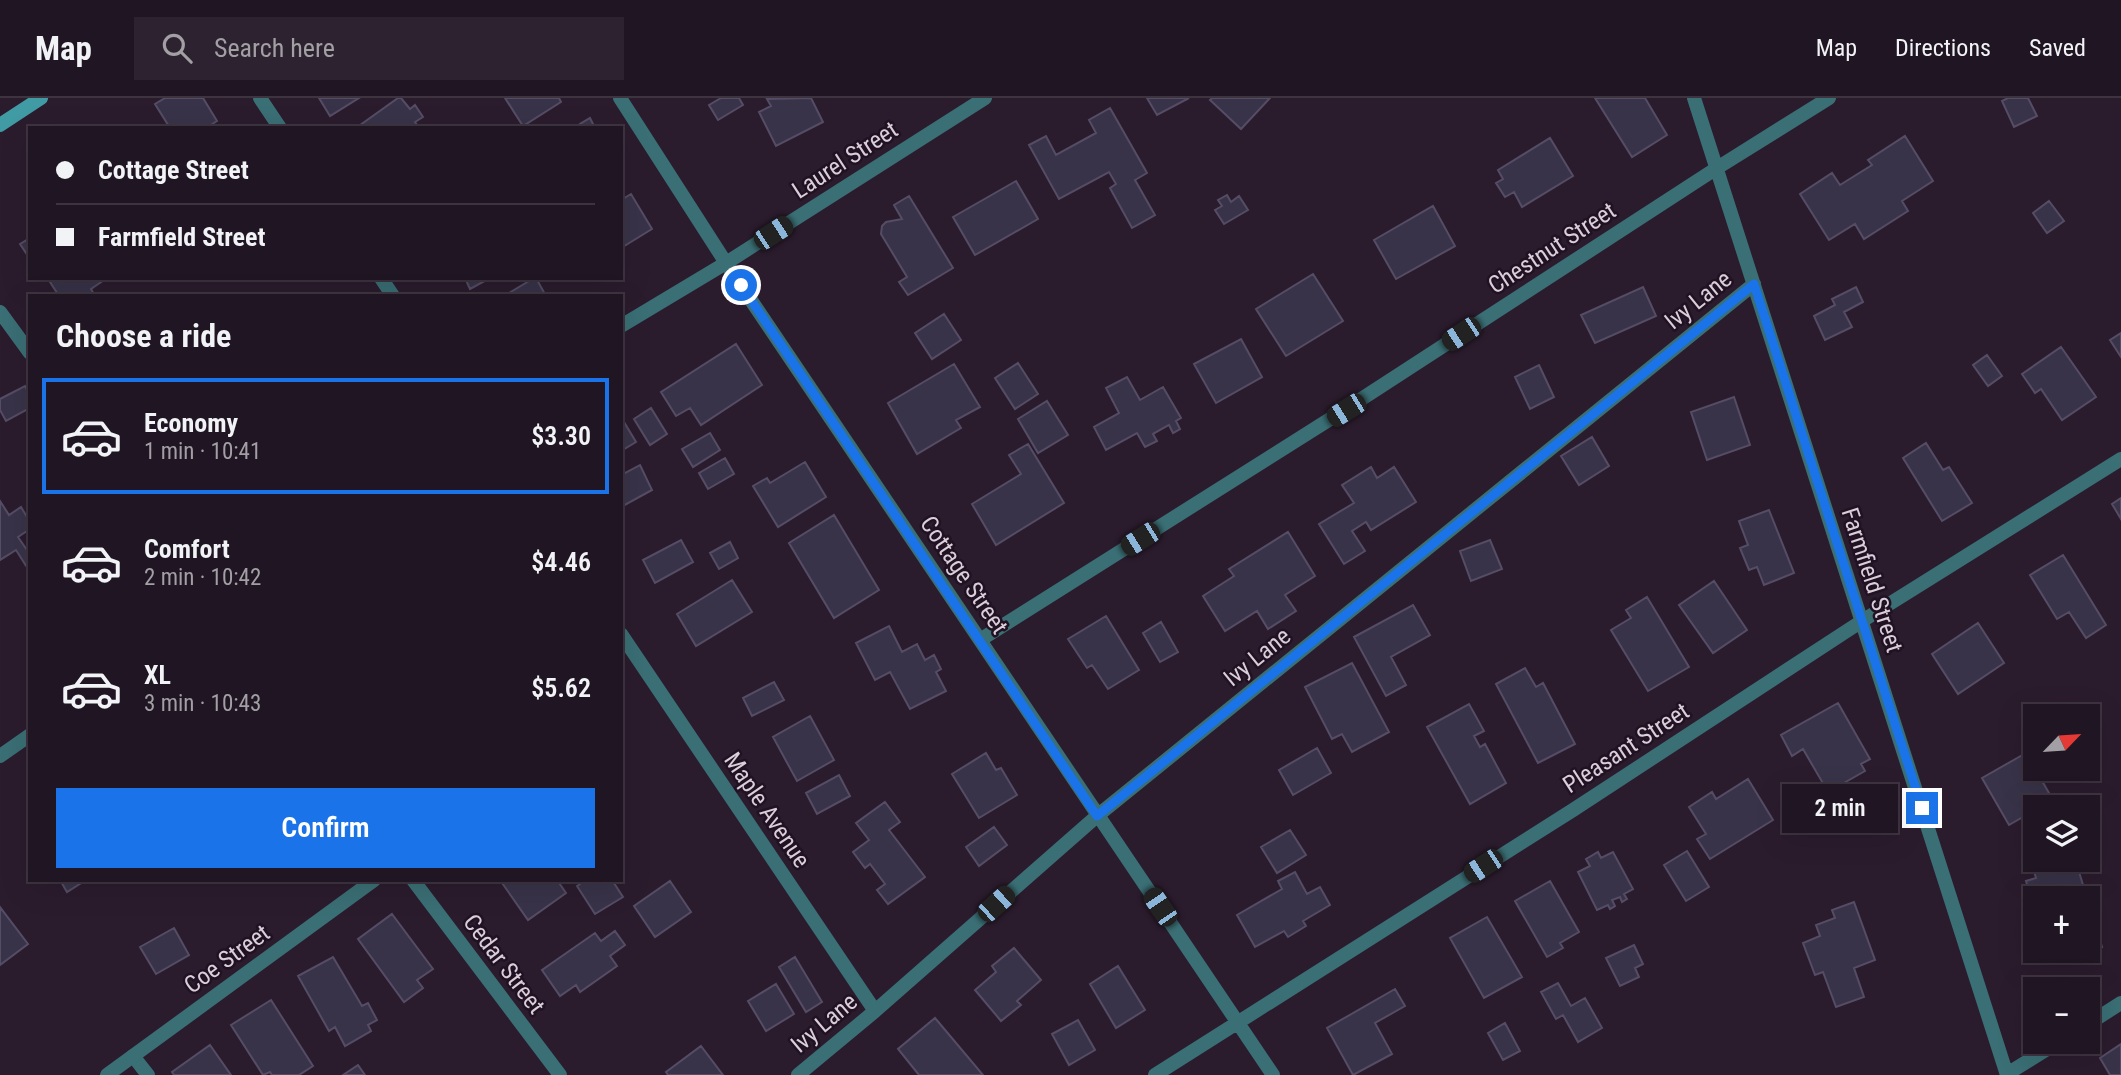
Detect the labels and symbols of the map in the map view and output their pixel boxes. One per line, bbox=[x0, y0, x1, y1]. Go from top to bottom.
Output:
street label: Laurel Street bbox=[787, 116, 903, 204]
street label: Chestnut Street bbox=[1483, 196, 1621, 300]
car bbox=[750, 213, 797, 253]
street label: Ivy Lane bbox=[1659, 265, 1737, 335]
route start bbox=[725, 269, 757, 301]
car bbox=[1438, 314, 1485, 354]
car bbox=[1323, 390, 1370, 430]
street label: Farmfield Street bbox=[1835, 504, 1909, 656]
street label: Cottage Street bbox=[914, 511, 1014, 639]
car bbox=[1117, 519, 1164, 559]
street label: Ivy Lane bbox=[1218, 622, 1296, 692]
street label: Pleasant Street bbox=[1558, 697, 1694, 799]
north arrow bbox=[2023, 704, 2100, 780]
street label: Maple Avenue bbox=[718, 747, 816, 873]
callout: 2 min bbox=[1782, 784, 1898, 832]
route end bbox=[1906, 792, 1938, 824]
car bbox=[1460, 846, 1507, 886]
car bbox=[974, 882, 1019, 926]
car bbox=[1140, 884, 1181, 930]
street label: Cedar Street bbox=[458, 909, 550, 1019]
street label: Coe Street bbox=[179, 919, 275, 999]
street label: Ivy Lane bbox=[785, 987, 863, 1059]

